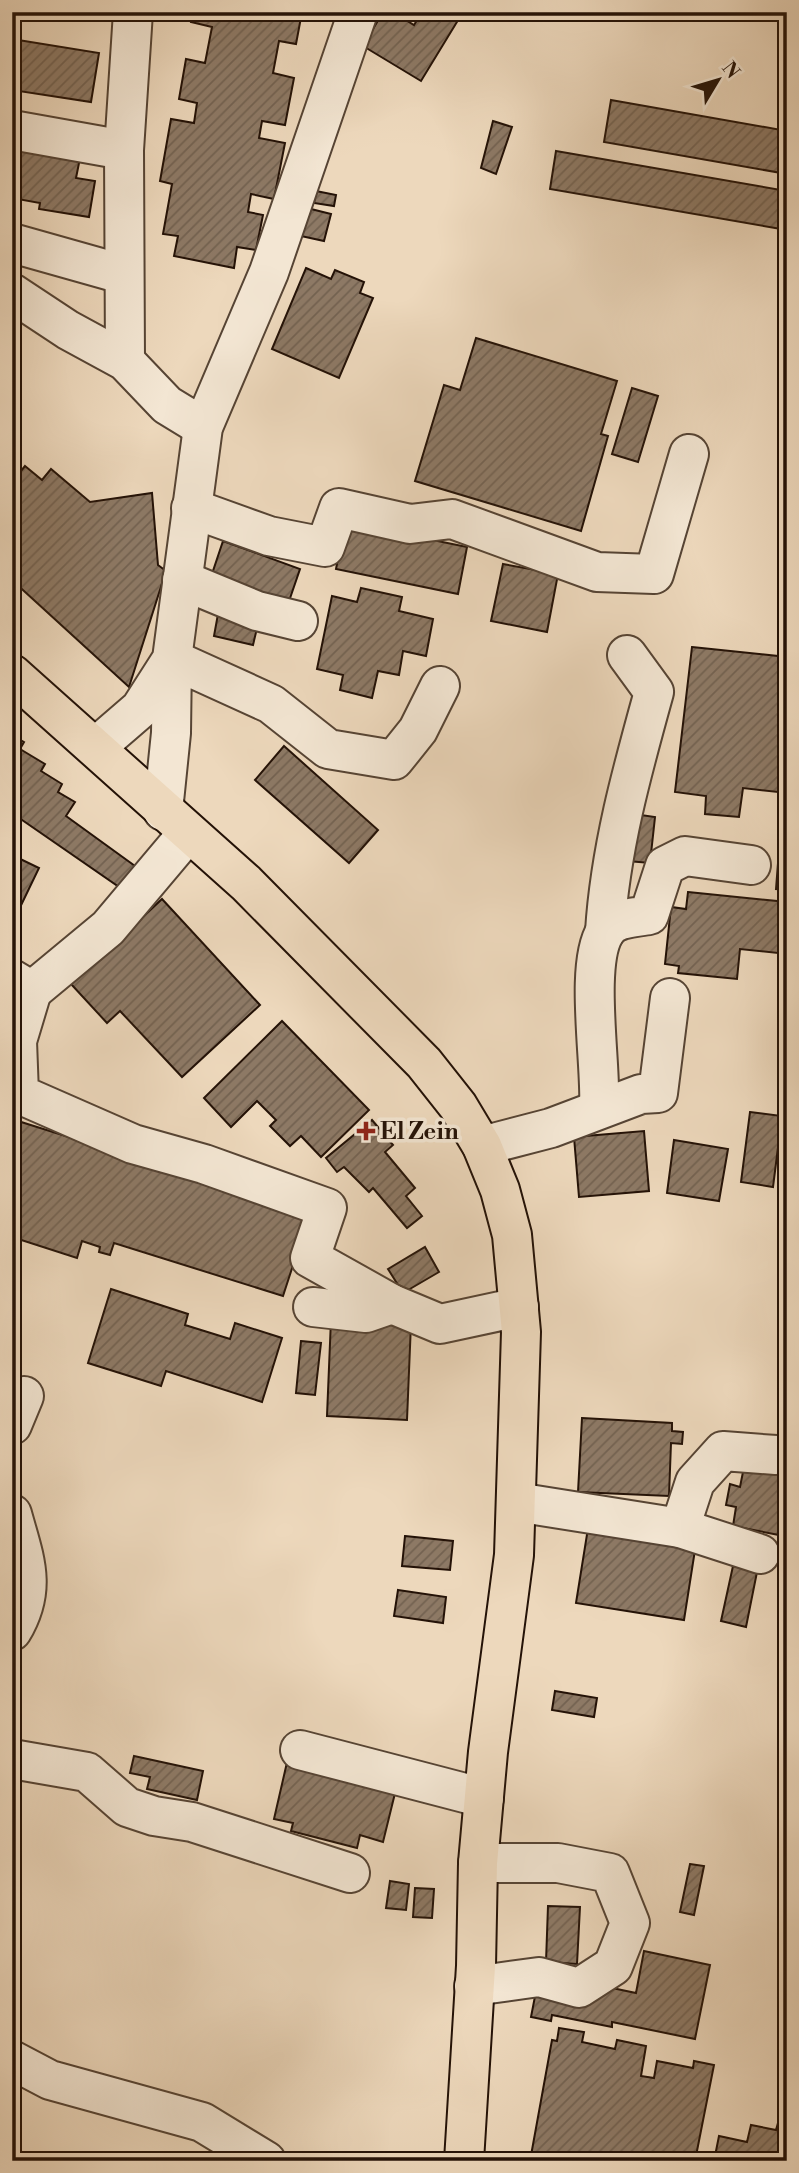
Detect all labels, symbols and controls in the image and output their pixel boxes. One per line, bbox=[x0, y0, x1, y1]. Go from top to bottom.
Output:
north arrow bbox=[684, 46, 754, 116]
text: N bbox=[717, 57, 745, 83]
place label: El Zein bbox=[380, 1117, 459, 1147]
marker: El Zein bbox=[358, 1123, 374, 1139]

